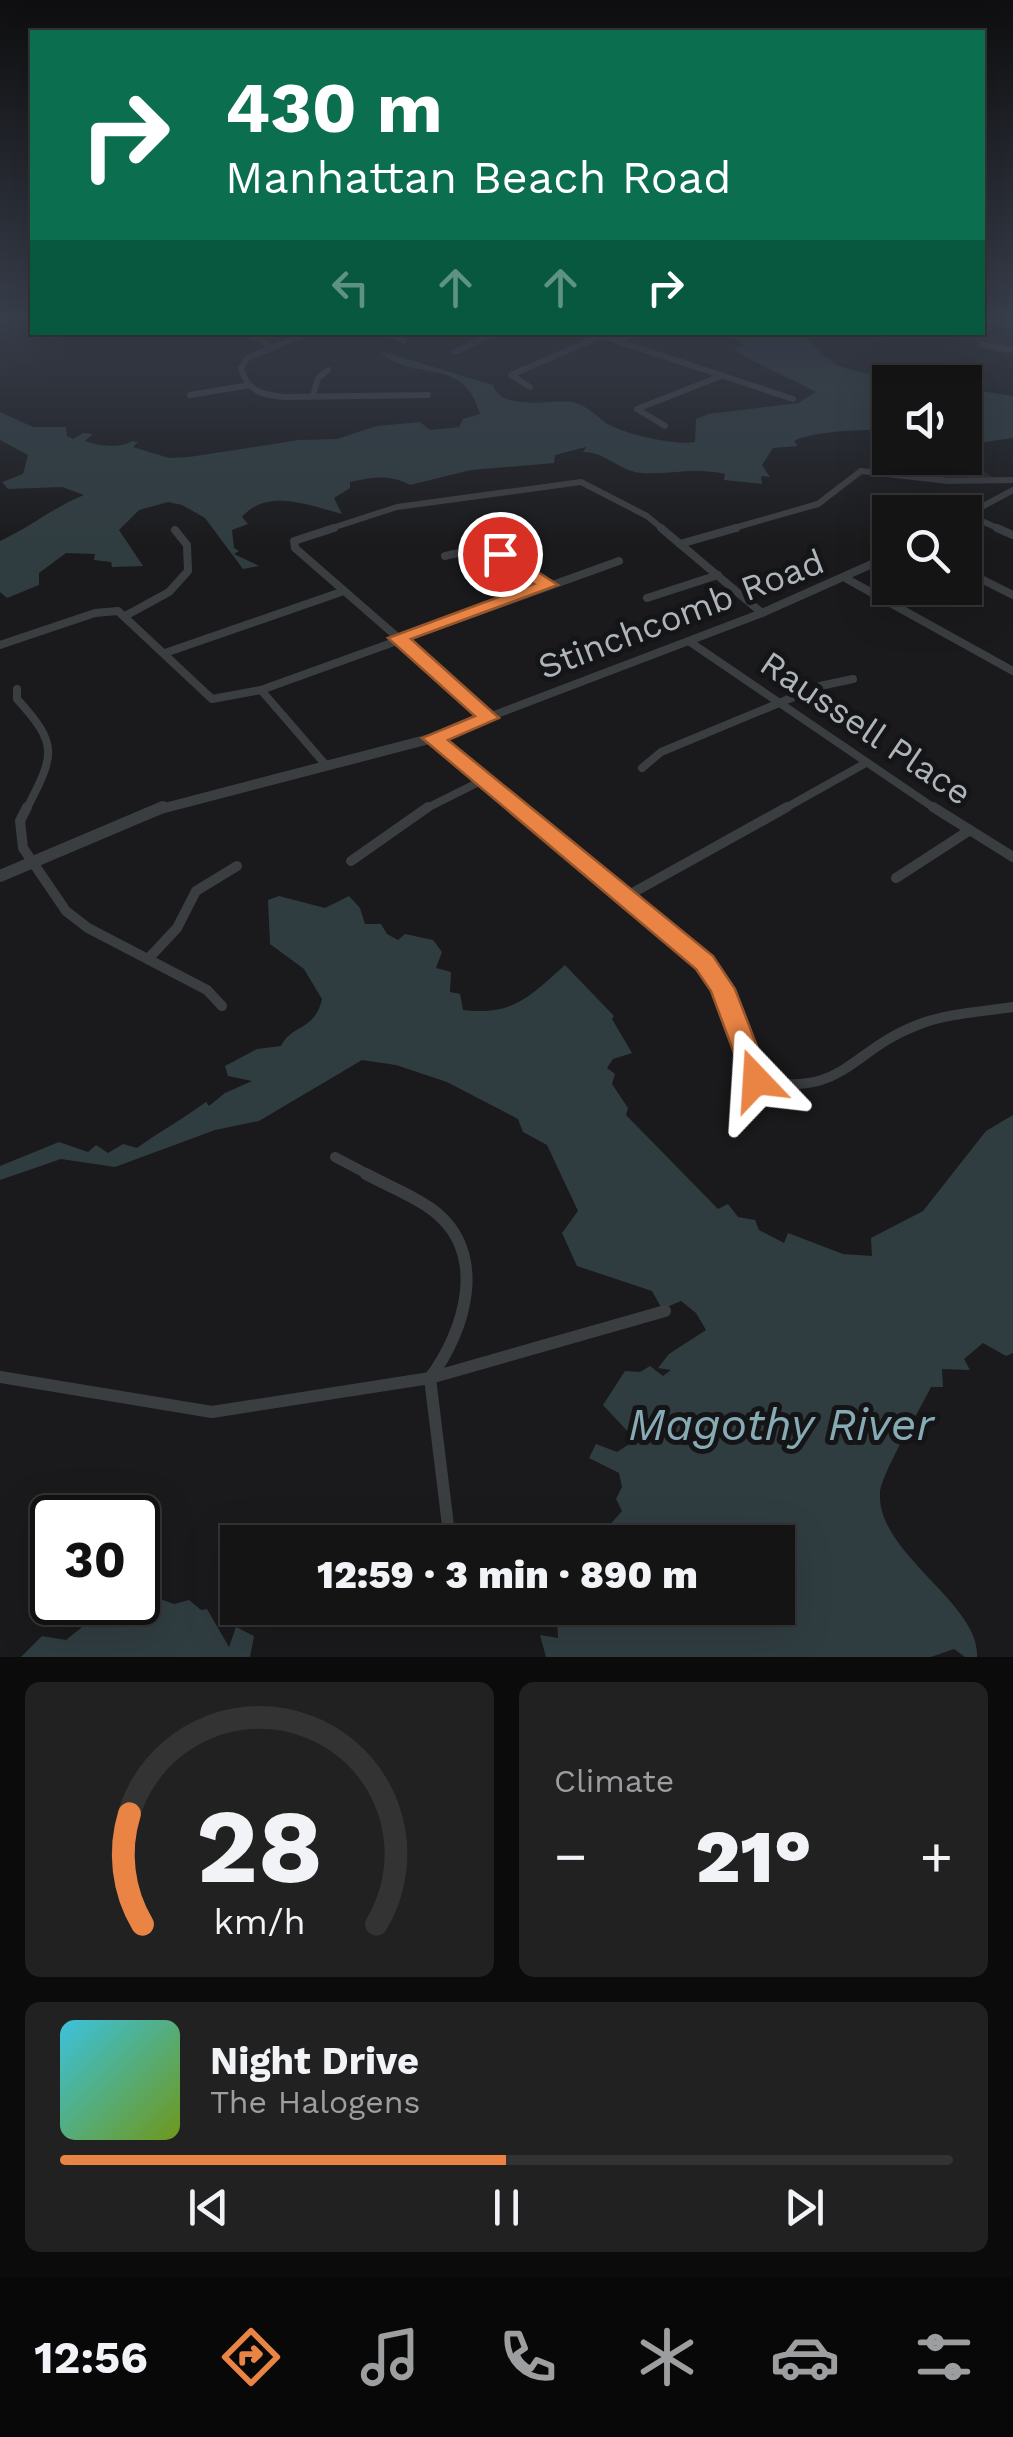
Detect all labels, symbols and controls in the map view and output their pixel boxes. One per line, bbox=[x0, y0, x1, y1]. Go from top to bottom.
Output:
text: 430 m bbox=[225, 67, 443, 149]
icon: right bbox=[60, 70, 190, 200]
text: Manhattan Beach Road bbox=[225, 151, 731, 204]
icon: left bbox=[323, 260, 378, 315]
icon: ahead bbox=[428, 260, 483, 315]
icon: ahead bbox=[533, 260, 588, 315]
icon: right bbox=[638, 260, 693, 315]
map controls bbox=[872, 365, 982, 605]
button: sound bbox=[872, 365, 982, 475]
button: search bbox=[872, 495, 982, 605]
pin bbox=[458, 512, 543, 597]
icon: arrive bbox=[473, 527, 528, 582]
street label: Stinchcomb Road bbox=[532, 540, 830, 688]
street label: Raussell Place bbox=[752, 642, 980, 814]
position arrow bbox=[704, 1028, 808, 1132]
water label: Magothy River bbox=[628, 1398, 936, 1451]
speed limit sign: 30 bbox=[30, 1495, 160, 1625]
text: 12:59 · 3 min · 890 m bbox=[317, 1553, 698, 1597]
text: Climate bbox=[554, 1762, 674, 1800]
text: 28 bbox=[196, 1785, 323, 1907]
text: 21° bbox=[695, 1812, 812, 1900]
text: − bbox=[554, 1824, 587, 1888]
text: + bbox=[920, 1824, 953, 1888]
text: km/h bbox=[213, 1901, 306, 1943]
text: Night Drive bbox=[210, 2039, 419, 2083]
text: The Halogens bbox=[210, 2083, 420, 2121]
icon: previous bbox=[181, 2180, 236, 2235]
icon: pause bbox=[479, 2180, 534, 2235]
icon: next bbox=[777, 2180, 832, 2235]
icon: directions bbox=[216, 2322, 286, 2392]
icon: music bbox=[355, 2322, 425, 2392]
icon: phone bbox=[493, 2322, 563, 2392]
icon: climate bbox=[632, 2322, 702, 2392]
icon: car bbox=[770, 2322, 840, 2392]
icon: filters bbox=[909, 2322, 979, 2392]
text: 12:56 bbox=[34, 2331, 148, 2384]

